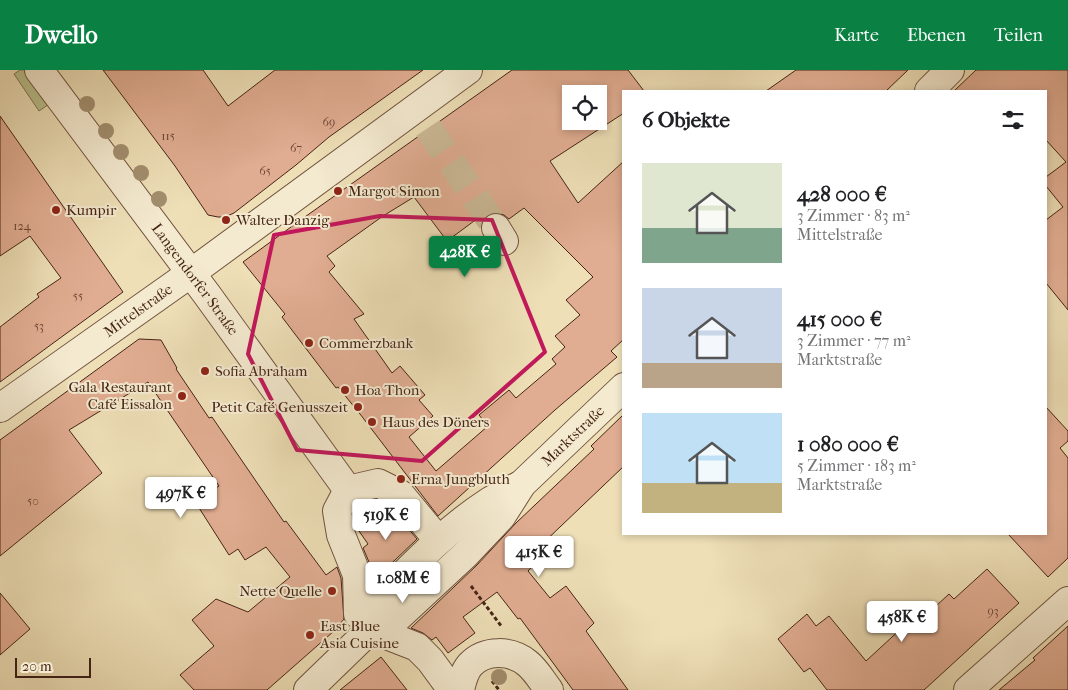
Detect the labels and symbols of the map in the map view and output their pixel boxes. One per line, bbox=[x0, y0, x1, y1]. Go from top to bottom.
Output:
house number: 69 bbox=[323, 115, 335, 129]
house number: 115 bbox=[161, 129, 175, 143]
house number: 67 bbox=[290, 141, 302, 155]
house number: 65 bbox=[259, 164, 271, 178]
place label: Margot Simon bbox=[348, 182, 440, 200]
marker: Margot Simon bbox=[332, 185, 344, 197]
place label: Kumpir bbox=[66, 201, 117, 219]
marker: Kumpir bbox=[50, 204, 62, 216]
place label: Walter Danzig bbox=[235, 211, 330, 229]
marker: Walter Danzig bbox=[220, 214, 232, 226]
house number: 124 bbox=[13, 219, 32, 233]
street label: Langendorfer Straße bbox=[148, 220, 243, 339]
pin: 428K € bbox=[424, 236, 506, 278]
street label: Mittelstraße bbox=[100, 280, 176, 341]
house number: 55 bbox=[73, 289, 83, 303]
house number: 53 bbox=[34, 319, 44, 333]
place label: Commerzbank bbox=[319, 334, 413, 352]
marker: Commerzbank bbox=[303, 337, 315, 349]
place label: Sofia Abraham bbox=[215, 362, 308, 380]
marker: Sofia Abraham bbox=[199, 365, 211, 377]
place label: Gala Restaurant Café Eissalon bbox=[69, 378, 173, 413]
place label: Hoa Thon bbox=[355, 381, 420, 399]
marker: Hoa Thon bbox=[339, 384, 351, 396]
marker: Gala Restaurant Café Eissalon bbox=[176, 390, 188, 402]
place label: Petit Café Genusszeit bbox=[211, 398, 349, 416]
marker: Petit Café Genusszeit bbox=[352, 401, 364, 413]
street label: Marktstraße bbox=[538, 401, 608, 470]
place label: Haus des Döners bbox=[382, 413, 490, 431]
marker: Haus des Döners bbox=[366, 416, 378, 428]
place label: Erna Jungbluth bbox=[411, 470, 511, 488]
marker: Erna Jungbluth bbox=[395, 473, 407, 485]
pin: 497K € bbox=[140, 476, 222, 519]
house number: 50 bbox=[27, 494, 39, 508]
pin: 519K € bbox=[345, 498, 427, 541]
pin: 415K € bbox=[498, 536, 580, 578]
pin: 1.08M € bbox=[357, 562, 449, 604]
place label: Nette Quelle bbox=[239, 582, 323, 600]
marker: Nette Quelle bbox=[326, 585, 338, 597]
pin: 458K € bbox=[861, 600, 943, 643]
house number: 93 bbox=[987, 604, 999, 618]
place label: East Blue Asia Cuisine bbox=[319, 617, 399, 652]
marker: East Blue Asia Cuisine bbox=[304, 629, 316, 641]
scale bar bbox=[15, 655, 91, 678]

